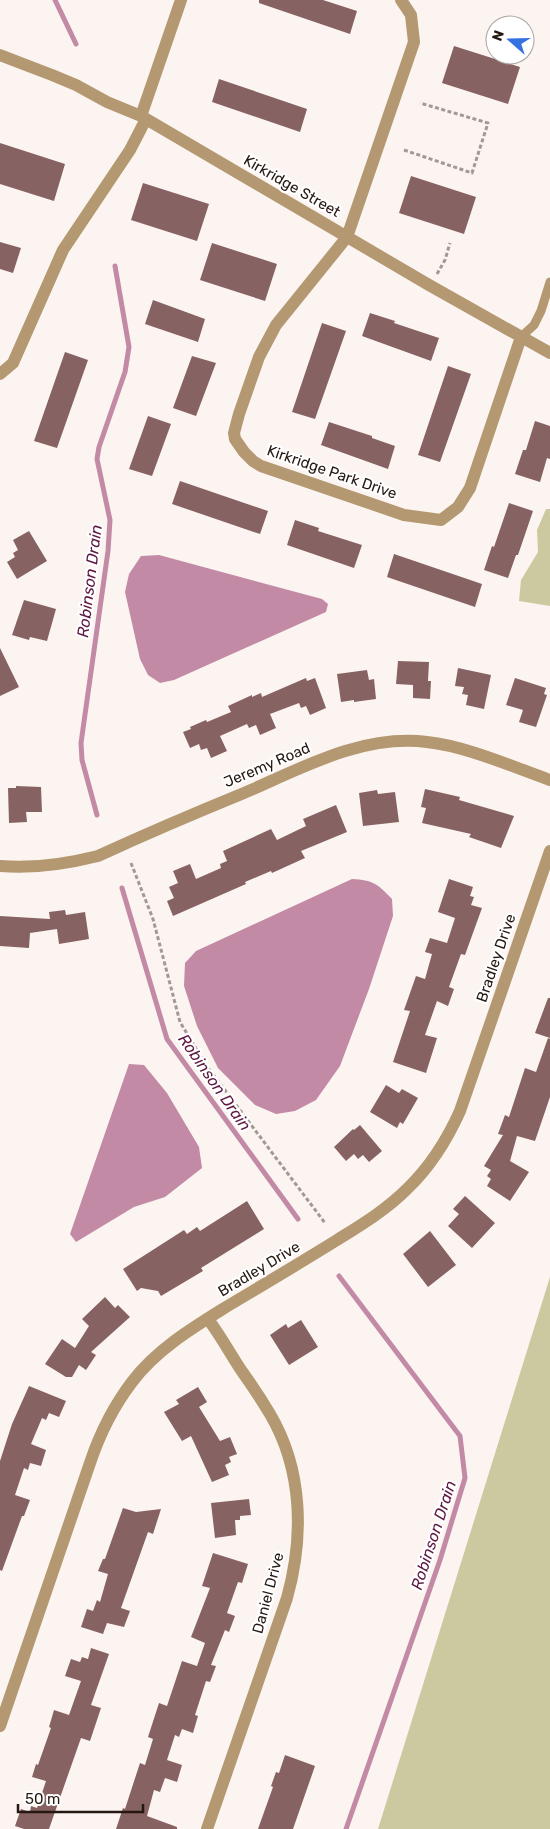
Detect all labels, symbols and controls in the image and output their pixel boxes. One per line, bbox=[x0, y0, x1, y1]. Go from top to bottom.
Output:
north arrow bbox=[485, 15, 535, 65]
text: N bbox=[489, 28, 508, 43]
street label: Kirkridge Street bbox=[240, 151, 344, 221]
street label: Kirkridge Park Drive bbox=[265, 441, 399, 503]
water label: Robinson Drain bbox=[73, 523, 106, 639]
street label: Jeremy Road bbox=[221, 739, 313, 791]
street label: Bradley Drive bbox=[472, 911, 520, 1005]
water label: Robinson Drain bbox=[174, 1030, 255, 1134]
street label: Bradley Drive bbox=[215, 1238, 303, 1300]
water label: Robinson Drain bbox=[407, 1478, 460, 1592]
street label: Daniel Drive bbox=[249, 1551, 287, 1635]
scale bar bbox=[18, 1782, 142, 1814]
text: 50 m bbox=[25, 1790, 60, 1808]

